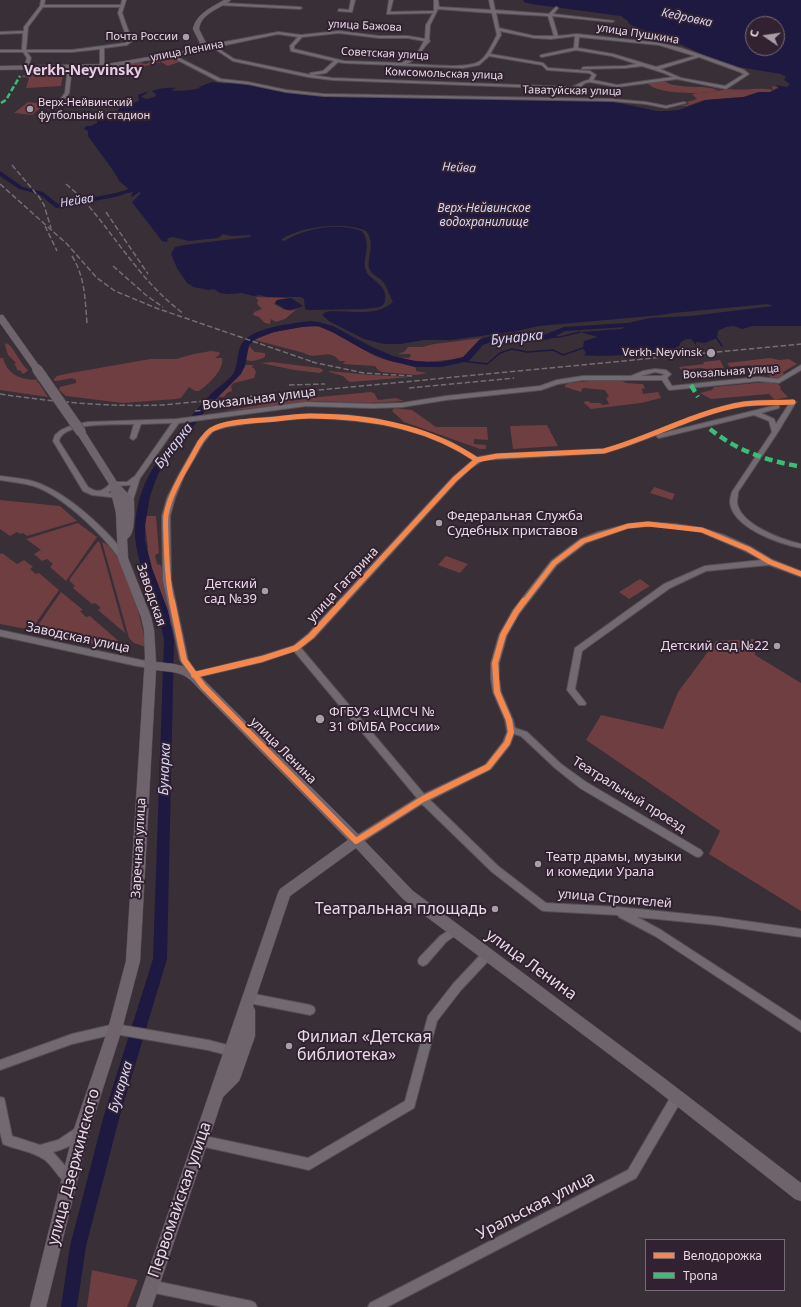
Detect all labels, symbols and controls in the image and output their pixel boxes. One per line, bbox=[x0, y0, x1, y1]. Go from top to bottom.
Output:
water label: Кедровка bbox=[660, 6, 714, 30]
north arrow bbox=[745, 16, 785, 56]
street label: улица Бажова bbox=[328, 17, 402, 35]
street label: улица Пушкина bbox=[596, 21, 680, 47]
text: С bbox=[746, 28, 762, 39]
place label: Почта России bbox=[105, 30, 178, 44]
marker: Почта России bbox=[181, 32, 191, 42]
street label: улица Ленина bbox=[149, 37, 225, 65]
street label: Советская улица bbox=[341, 45, 429, 63]
district label: Verkh-Neyvinsky bbox=[24, 63, 142, 79]
street label: Комсомольская улица bbox=[385, 65, 503, 83]
street label: Таватуйская улица bbox=[522, 84, 622, 98]
place label: Верх-Нейвинский футбольный стадион bbox=[38, 96, 150, 122]
marker: Верх-Нейвинский футбольный стадион bbox=[25, 104, 35, 114]
water label: Нейва bbox=[442, 160, 476, 176]
water label: Нейва bbox=[59, 191, 95, 211]
water label: Верх-Нейвинское водохранилище bbox=[437, 202, 531, 230]
water label: Бунарка bbox=[490, 327, 544, 349]
place label: Verkh-Neyvinsk bbox=[622, 346, 702, 360]
marker: Verkh-Neyvinsk bbox=[705, 347, 717, 359]
street label: Вокзальная улица bbox=[682, 362, 780, 382]
street label: Вокзальная улица bbox=[201, 384, 317, 414]
water label: Бунарка bbox=[151, 420, 197, 472]
place label: Федеральная Служба Судебных приставов bbox=[447, 508, 583, 539]
marker: Федеральная Служба Судебных приставов bbox=[434, 518, 444, 528]
street label: улица Гагарина bbox=[304, 544, 382, 626]
street label: Заводская bbox=[133, 562, 169, 628]
place label: Детский сад №39 bbox=[204, 576, 257, 607]
marker: Детский сад №39 bbox=[260, 586, 270, 596]
street label: Заводская улица bbox=[25, 619, 131, 657]
place label: Детский сад №22 bbox=[661, 638, 769, 654]
marker: Детский сад №22 bbox=[772, 641, 782, 651]
place label: ФГБУЗ «ЦМСЧ № 31 ФМБА России» bbox=[329, 704, 440, 735]
marker: ФГБУЗ «ЦМСЧ № 31 ФМБА России» bbox=[314, 713, 326, 725]
street label: улица Ленина bbox=[246, 714, 320, 788]
water label: Бунарка bbox=[156, 742, 174, 796]
street label: Театральный проезд bbox=[569, 754, 689, 836]
street label: Заречная улица bbox=[129, 798, 149, 898]
place label: Театр драмы, музыки и комедии Урала bbox=[546, 849, 682, 880]
marker: Театр драмы, музыки и комедии Урала bbox=[533, 859, 543, 869]
street label: улица Строителей bbox=[557, 886, 673, 912]
place label: Театральная площадь bbox=[315, 899, 487, 919]
marker: Театральная площадь bbox=[490, 904, 500, 914]
street label: улица Ленина bbox=[482, 925, 580, 1005]
place label: Филиал «Детская библиотека» bbox=[297, 1027, 432, 1065]
marker: Филиал «Детская библиотека» bbox=[284, 1041, 294, 1051]
water label: Бунарка bbox=[105, 1059, 137, 1115]
street label: улица Дзержинского bbox=[44, 1087, 104, 1247]
street label: Первомайская улица bbox=[144, 1120, 216, 1280]
street label: Уральская улица bbox=[474, 1168, 598, 1244]
legend bbox=[645, 1239, 785, 1291]
text: Велодорожка bbox=[683, 1247, 762, 1264]
text: Тропа bbox=[683, 1267, 718, 1284]

